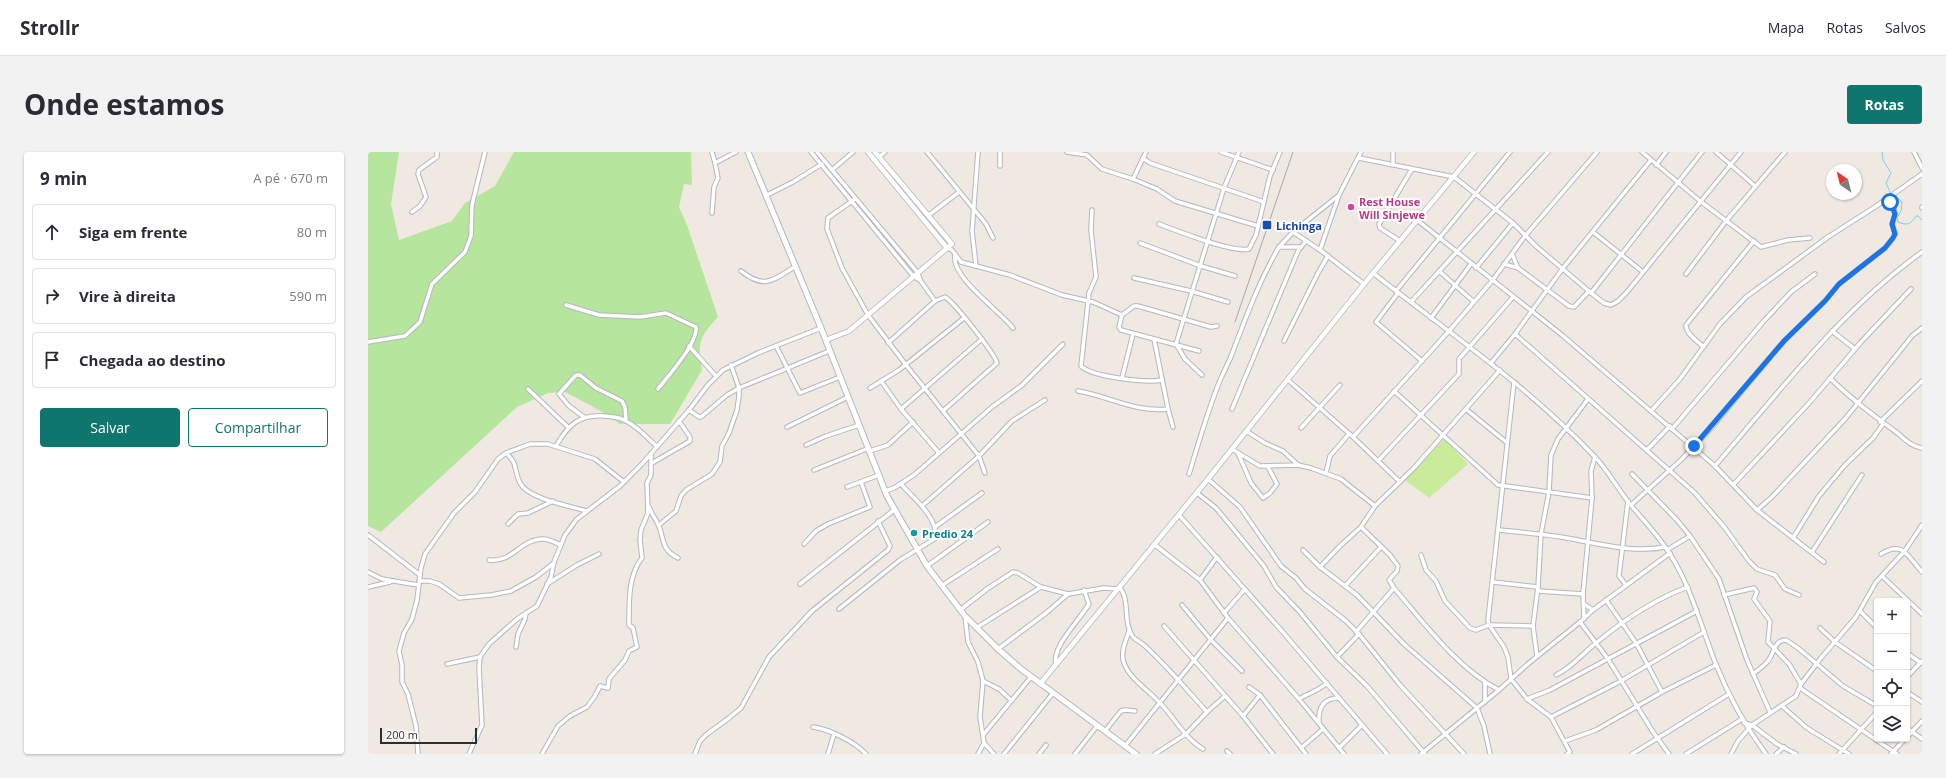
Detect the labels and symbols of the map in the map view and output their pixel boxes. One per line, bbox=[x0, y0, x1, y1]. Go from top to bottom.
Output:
north arrow bbox=[1826, 164, 1862, 200]
route start bbox=[1881, 193, 1899, 211]
place label: Rest House Will Sinjewe bbox=[1359, 194, 1425, 222]
marker: Rest House Will Sinjewe bbox=[1346, 202, 1356, 212]
place label: Lichinga bbox=[1276, 218, 1322, 233]
marker: Lichinga bbox=[1261, 219, 1273, 231]
route end bbox=[1685, 437, 1703, 455]
place label: Predio 24 bbox=[922, 526, 974, 541]
marker: Predio 24 bbox=[909, 528, 919, 538]
scale bar bbox=[380, 726, 477, 745]

